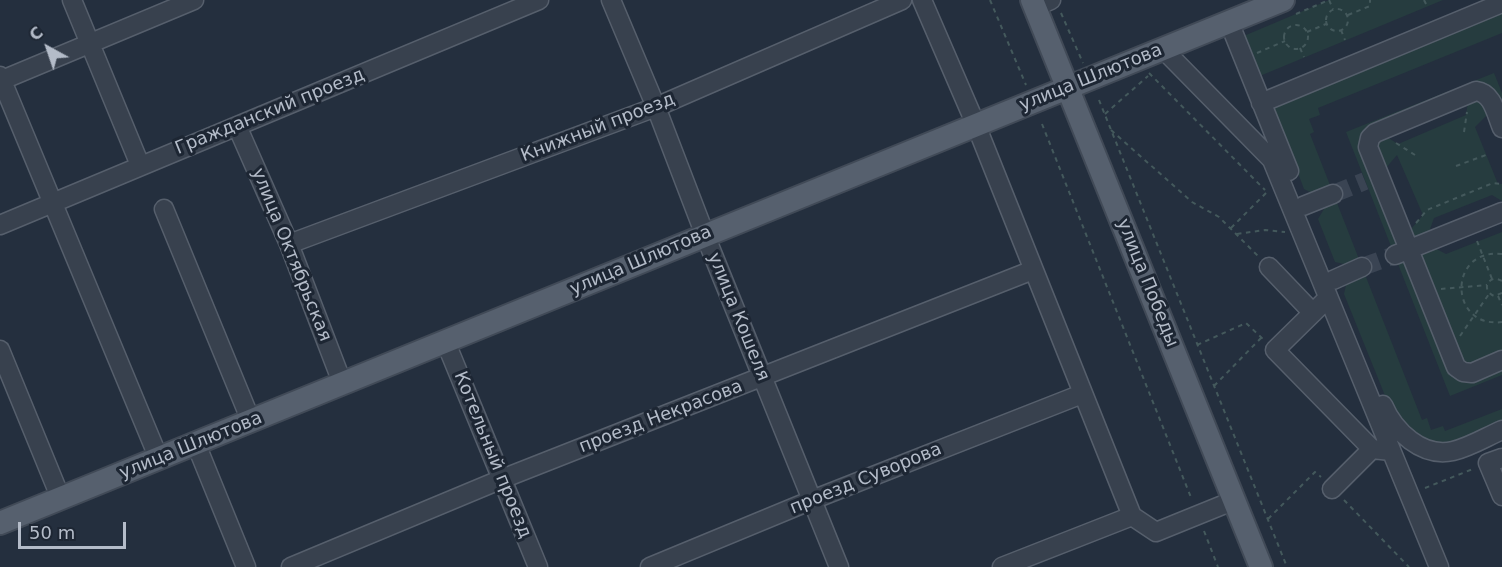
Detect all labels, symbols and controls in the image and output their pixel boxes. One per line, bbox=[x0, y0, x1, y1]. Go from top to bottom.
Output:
north arrow bbox=[18, 18, 78, 78]
text: С bbox=[26, 23, 47, 45]
street label: улица Шлютова bbox=[1017, 40, 1165, 116]
street label: Гражданский проезд bbox=[172, 64, 368, 160]
street label: Книжный проезд bbox=[518, 89, 678, 167]
street label: улица Октябрьская bbox=[246, 165, 336, 345]
street label: улица Победы bbox=[1111, 216, 1183, 350]
street label: улица Шлютова bbox=[567, 221, 715, 301]
street label: улица Кошеля bbox=[702, 250, 774, 384]
street label: Котельный проезд bbox=[449, 368, 535, 542]
street label: проезд Некрасова bbox=[576, 376, 746, 458]
street label: улица Шлютова bbox=[117, 408, 265, 484]
street label: проезд Суворова bbox=[787, 439, 945, 519]
scale bar bbox=[21, 510, 129, 548]
text: 50 m bbox=[29, 522, 75, 543]

